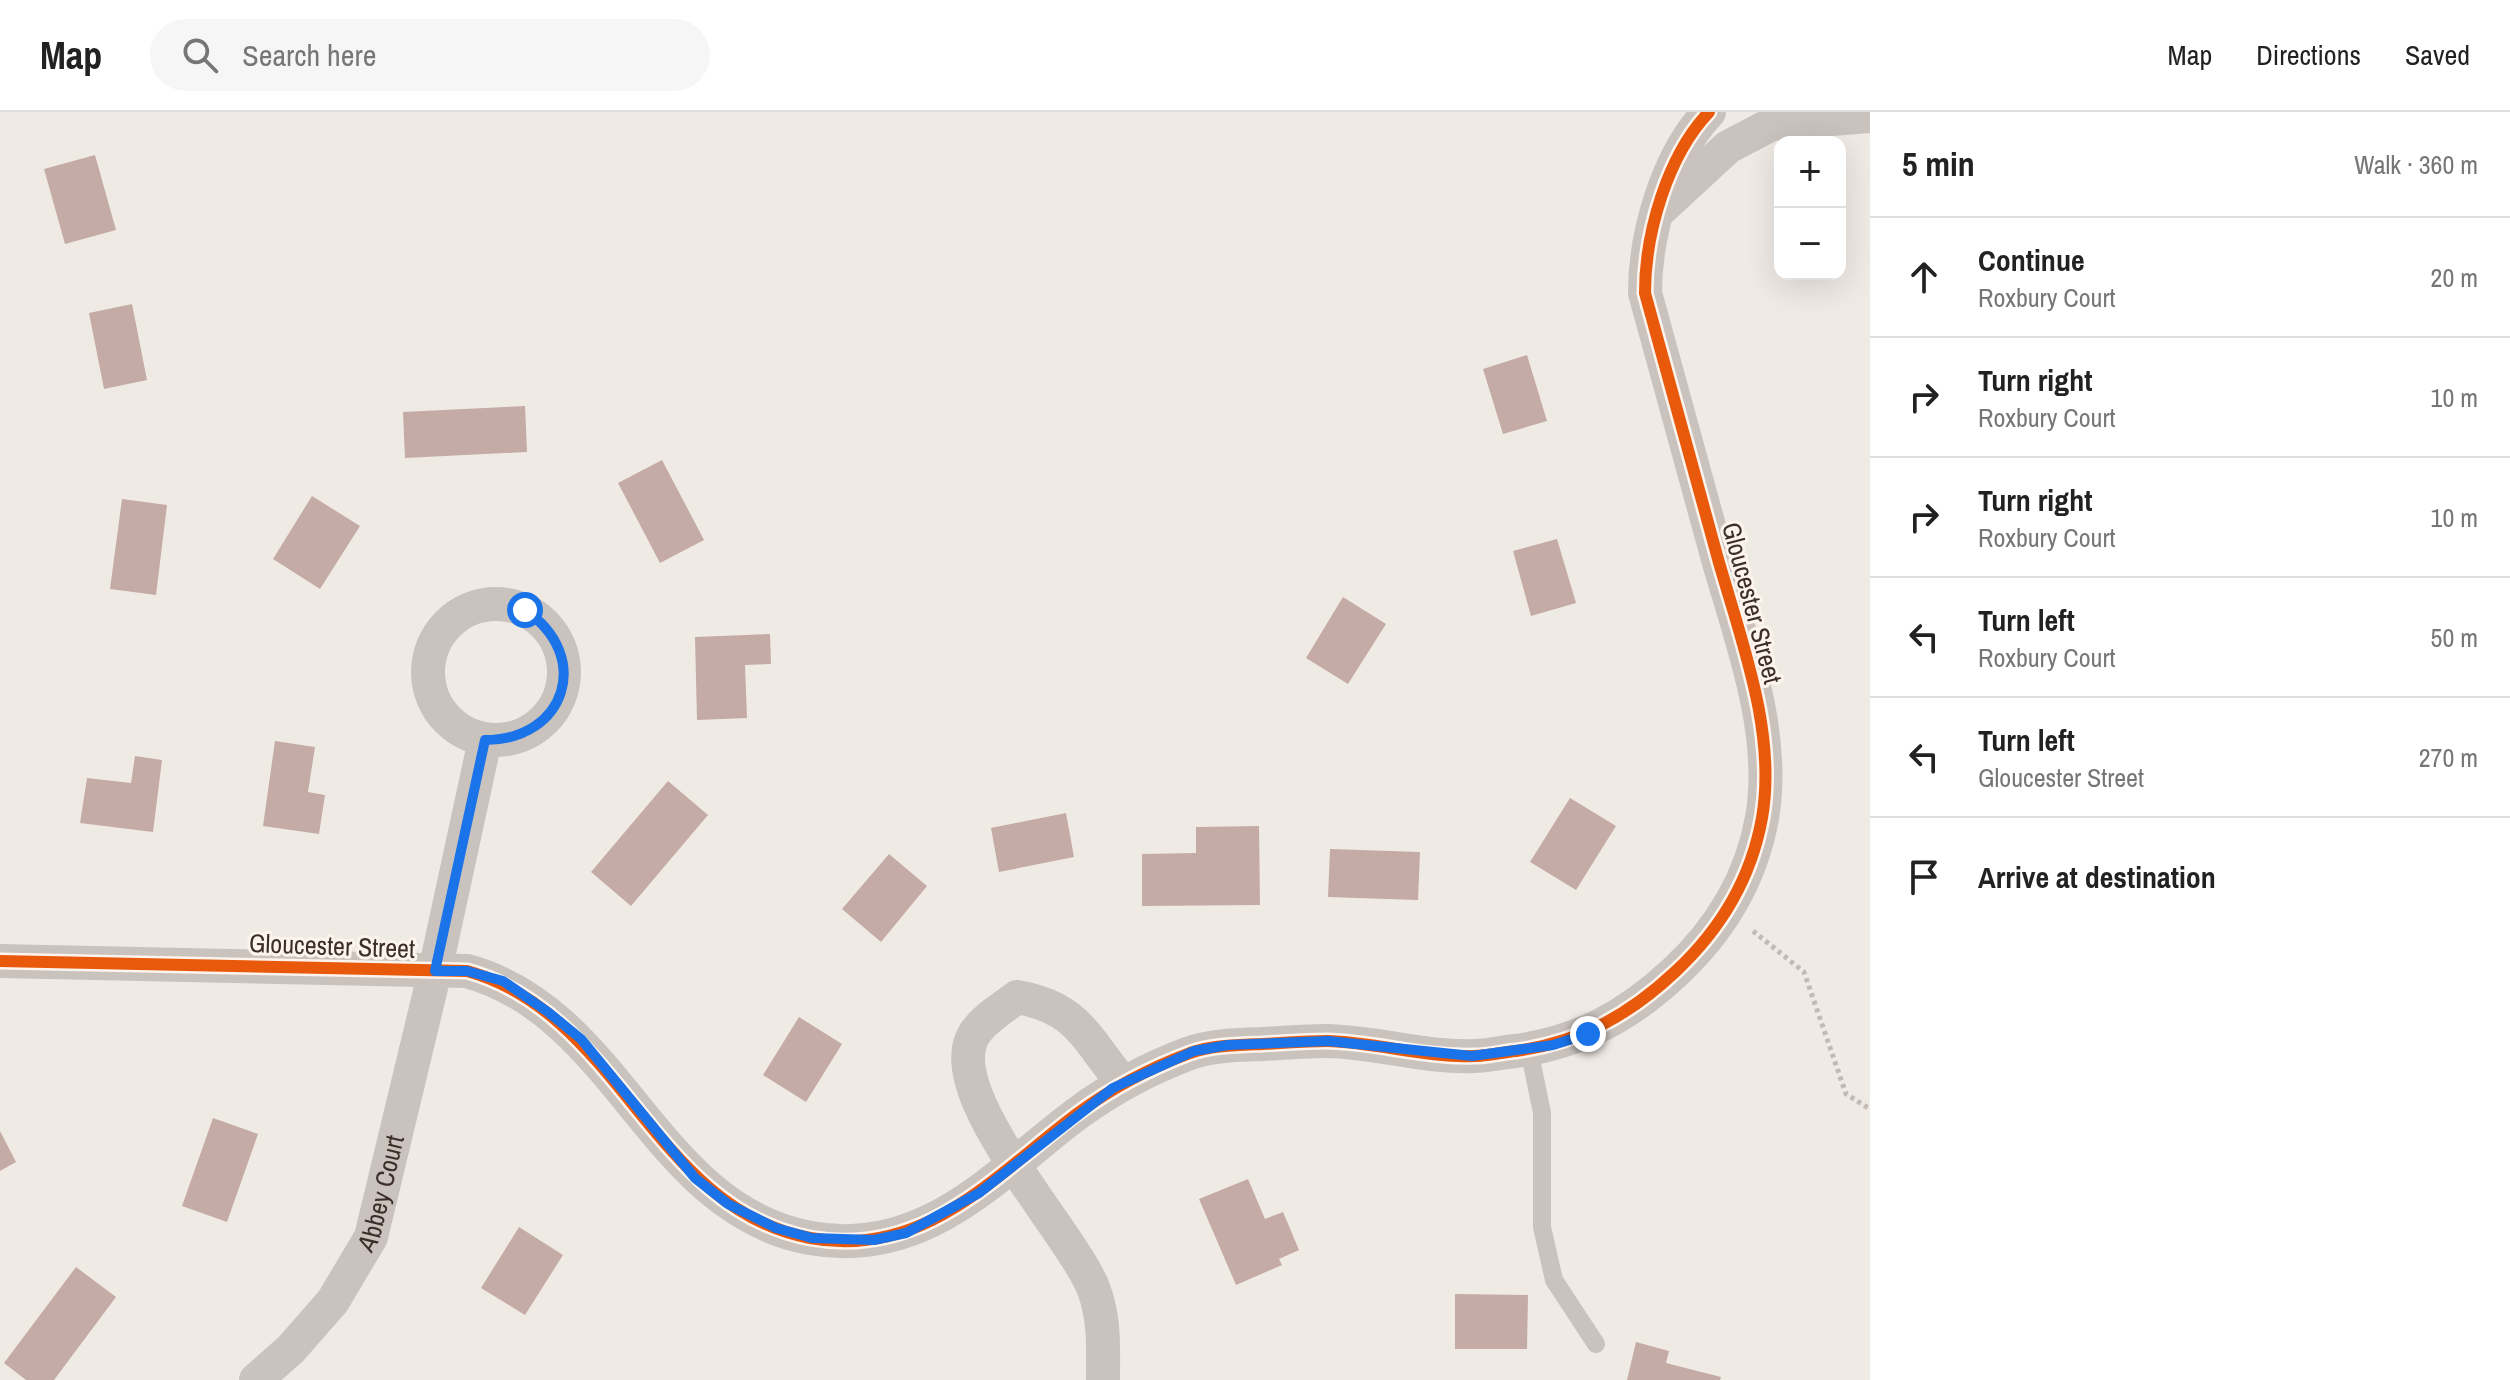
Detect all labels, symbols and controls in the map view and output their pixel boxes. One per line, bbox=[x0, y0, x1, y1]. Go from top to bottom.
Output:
search box bbox=[150, 19, 710, 91]
text: Map bbox=[40, 30, 102, 81]
icon: search bbox=[178, 33, 222, 77]
text: Search here bbox=[242, 35, 376, 75]
text: Map bbox=[2168, 36, 2212, 74]
text: Directions bbox=[2256, 36, 2361, 74]
text: Saved bbox=[2405, 36, 2470, 74]
map controls bbox=[1774, 136, 1846, 280]
button: + bbox=[1774, 136, 1846, 208]
text: 5 min bbox=[1902, 141, 1975, 187]
text: Walk · 360 m bbox=[2354, 147, 2478, 182]
button: − bbox=[1774, 208, 1846, 280]
text: Continue bbox=[1978, 240, 2085, 280]
icon: ahead bbox=[1902, 255, 1946, 299]
text: 20 m bbox=[2431, 260, 2478, 295]
text: Roxbury Court bbox=[1978, 280, 2115, 315]
text: Turn right bbox=[1978, 360, 2092, 400]
icon: right bbox=[1902, 375, 1946, 419]
text: 10 m bbox=[2431, 380, 2478, 415]
text: Roxbury Court bbox=[1978, 400, 2115, 435]
text: Turn right bbox=[1978, 480, 2092, 520]
icon: right bbox=[1902, 495, 1946, 539]
text: 10 m bbox=[2431, 500, 2478, 535]
street label: Gloucester Street bbox=[1714, 518, 1791, 688]
text: Roxbury Court bbox=[1978, 520, 2115, 555]
route start bbox=[507, 592, 543, 628]
text: Turn left bbox=[1978, 600, 2075, 640]
icon: left bbox=[1902, 615, 1946, 659]
text: 50 m bbox=[2431, 620, 2478, 655]
text: Roxbury Court bbox=[1978, 640, 2115, 675]
text: Turn left bbox=[1978, 720, 2075, 760]
icon: left bbox=[1902, 735, 1946, 779]
text: 270 m bbox=[2419, 740, 2478, 775]
text: Gloucester Street bbox=[1978, 760, 2144, 795]
icon: arrive bbox=[1902, 855, 1946, 899]
text: Arrive at destination bbox=[1978, 857, 2216, 897]
street label: Gloucester Street bbox=[249, 925, 416, 966]
route end bbox=[1570, 1016, 1606, 1052]
street label: Abbey Court bbox=[348, 1131, 412, 1259]

